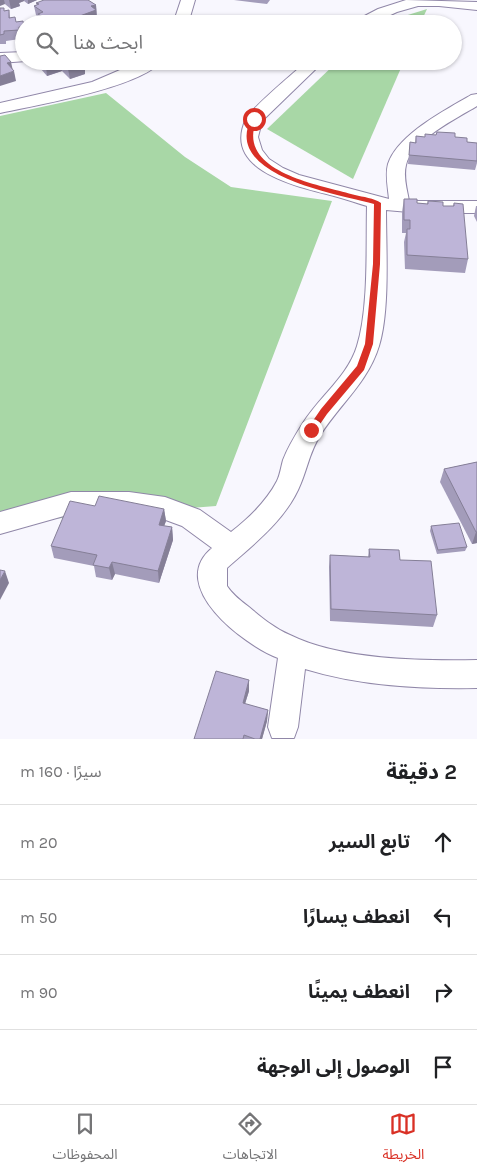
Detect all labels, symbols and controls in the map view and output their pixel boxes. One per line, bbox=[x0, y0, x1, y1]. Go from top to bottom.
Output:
search box bbox=[15, 15, 462, 70]
icon: search bbox=[33, 29, 61, 57]
text: ابحث هنا bbox=[73, 32, 143, 54]
route start bbox=[243, 108, 266, 131]
route end bbox=[300, 419, 323, 442]
text: 2 دقيقة bbox=[386, 760, 457, 784]
text: سيرًا · 160 m bbox=[20, 762, 101, 781]
icon: ahead bbox=[429, 828, 457, 856]
text: تابع السير bbox=[329, 831, 410, 853]
text: 20 m bbox=[20, 833, 58, 852]
icon: left bbox=[429, 903, 457, 931]
text: انعطف يسارًا bbox=[303, 906, 410, 928]
text: 50 m bbox=[20, 908, 57, 927]
icon: right bbox=[429, 978, 457, 1006]
text: انعطف يمينًا bbox=[308, 981, 410, 1003]
text: 90 m bbox=[20, 983, 58, 1002]
icon: arrive bbox=[429, 1053, 457, 1081]
text: الوصول إلى الوجهة bbox=[257, 1056, 410, 1078]
tab: المحفوظات bbox=[53, 1110, 118, 1169]
tab: الاتجاهات bbox=[223, 1110, 277, 1169]
tab: الخريطة bbox=[382, 1110, 424, 1169]

